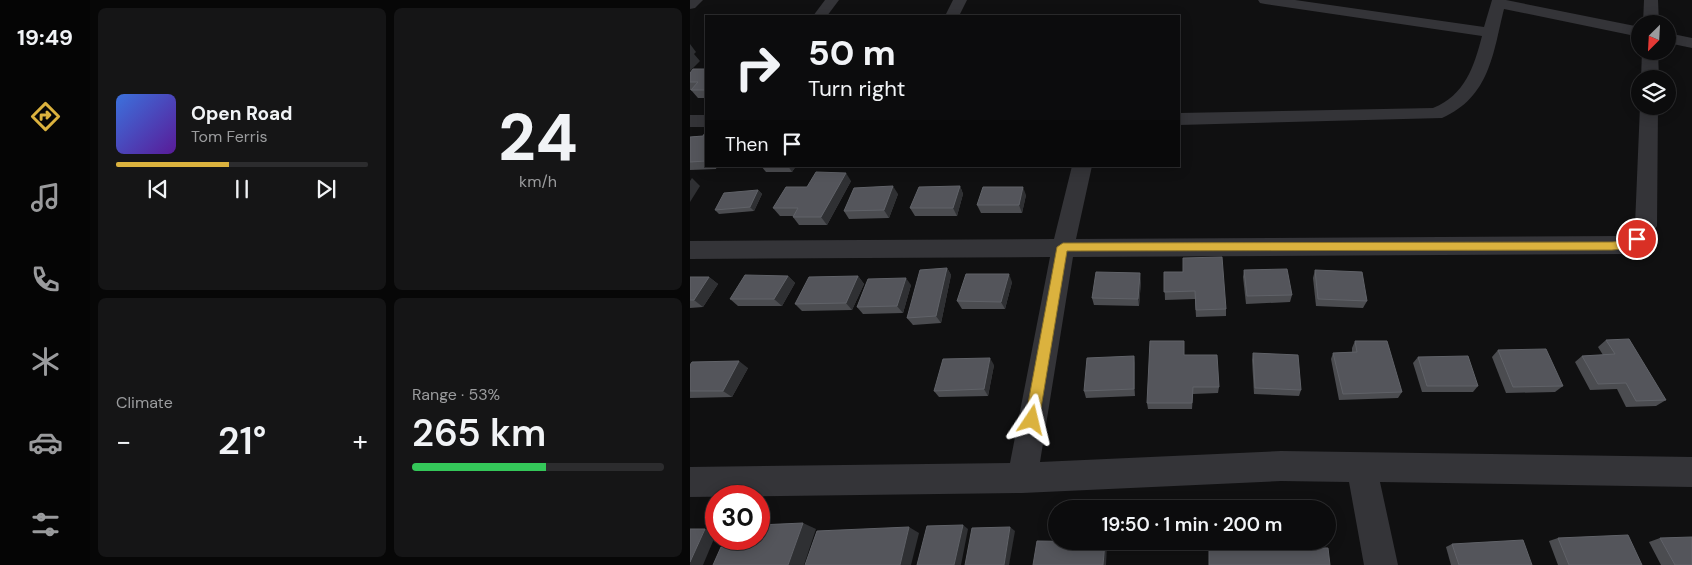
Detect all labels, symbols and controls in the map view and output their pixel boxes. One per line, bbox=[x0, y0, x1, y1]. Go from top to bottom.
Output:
north arrow bbox=[1631, 15, 1676, 60]
map controls bbox=[1631, 15, 1676, 115]
text: 19:49 bbox=[17, 23, 73, 52]
text: 50 m bbox=[808, 30, 896, 76]
icon: right bbox=[725, 35, 790, 100]
button: layers bbox=[1631, 70, 1676, 115]
text: Turn right bbox=[808, 74, 905, 103]
text: 24 bbox=[498, 96, 578, 180]
icon: directions bbox=[28, 99, 63, 134]
text: Open Road bbox=[191, 101, 293, 126]
text: Tom Ferris bbox=[191, 126, 268, 147]
icon: arrive bbox=[778, 130, 806, 158]
text: Then bbox=[725, 132, 768, 157]
text: km/h bbox=[519, 171, 557, 192]
icon: previous bbox=[144, 175, 172, 203]
icon: pause bbox=[228, 175, 256, 203]
icon: next bbox=[312, 175, 340, 203]
icon: music bbox=[28, 180, 63, 215]
pin bbox=[1616, 218, 1658, 260]
icon: arrive bbox=[1623, 225, 1651, 253]
icon: phone bbox=[28, 262, 63, 297]
icon: climate bbox=[28, 344, 63, 379]
text: Range · 53% bbox=[412, 384, 500, 405]
text: Climate bbox=[116, 392, 173, 413]
position arrow bbox=[1005, 393, 1057, 445]
text: 265 km bbox=[412, 408, 546, 458]
text: 21° bbox=[218, 416, 266, 466]
text: − bbox=[116, 423, 131, 460]
text: + bbox=[353, 423, 368, 460]
icon: car bbox=[28, 425, 63, 460]
speed limit sign: 30 bbox=[705, 485, 770, 550]
icon: filters bbox=[28, 507, 63, 542]
text: 19:50 · 1 min · 200 m bbox=[1102, 512, 1282, 537]

